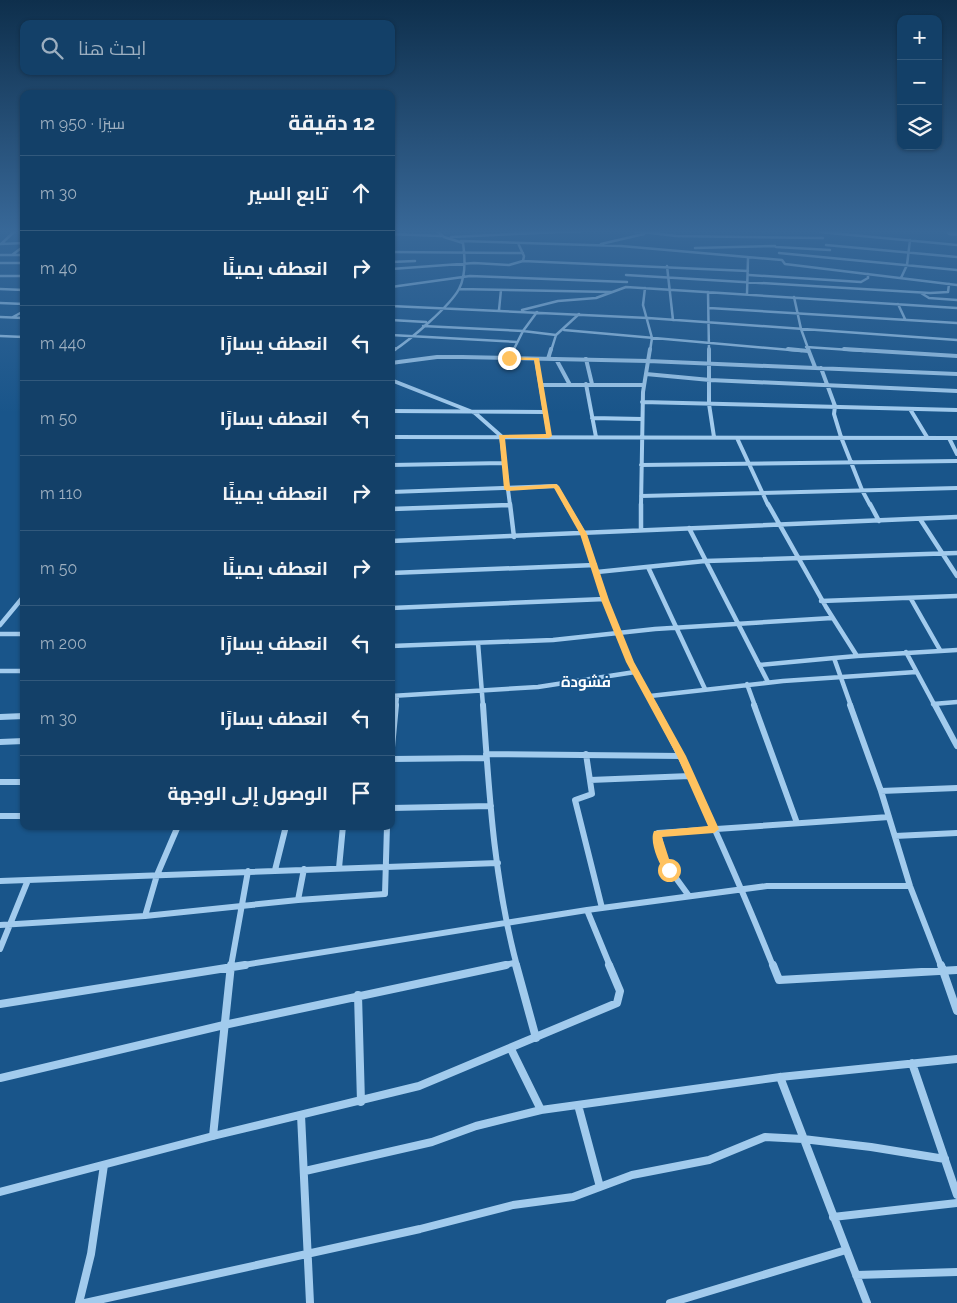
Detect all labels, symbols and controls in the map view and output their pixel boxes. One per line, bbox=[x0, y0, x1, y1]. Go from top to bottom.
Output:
map controls bbox=[897, 15, 942, 150]
button: + bbox=[897, 15, 942, 60]
search box bbox=[20, 20, 395, 75]
icon: search bbox=[38, 34, 66, 62]
text: ابحث هنا bbox=[78, 37, 146, 59]
button: − bbox=[897, 60, 942, 105]
button: layers bbox=[897, 105, 942, 150]
text: 12 دقيقة bbox=[288, 110, 375, 135]
text: سيرًا · 950 m bbox=[40, 114, 125, 133]
icon: ahead bbox=[347, 179, 375, 207]
text: تابع السير bbox=[248, 182, 328, 204]
text: 30 m bbox=[40, 184, 77, 203]
icon: right bbox=[347, 254, 375, 282]
text: انعطف يمينًا bbox=[222, 257, 328, 279]
text: 40 m bbox=[40, 259, 77, 278]
icon: left bbox=[347, 329, 375, 357]
text: انعطف يسارًا bbox=[220, 332, 328, 354]
text: 440 m bbox=[40, 334, 86, 353]
route end bbox=[498, 347, 521, 370]
icon: left bbox=[347, 404, 375, 432]
text: انعطف يسارًا bbox=[220, 407, 328, 429]
text: 50 m bbox=[40, 409, 77, 428]
icon: right bbox=[347, 479, 375, 507]
text: انعطف يمينًا bbox=[222, 482, 328, 504]
text: 110 m bbox=[40, 484, 82, 503]
icon: right bbox=[347, 554, 375, 582]
text: انعطف يمينًا bbox=[222, 557, 328, 579]
text: 50 m bbox=[40, 559, 77, 578]
icon: left bbox=[347, 629, 375, 657]
text: انعطف يسارًا bbox=[220, 632, 328, 654]
text: 200 m bbox=[40, 634, 87, 653]
district label: فشودة bbox=[561, 673, 611, 691]
icon: left bbox=[347, 704, 375, 732]
text: انعطف يسارًا bbox=[220, 707, 328, 729]
text: 30 m bbox=[40, 709, 77, 728]
icon: arrive bbox=[347, 779, 375, 807]
text: الوصول إلى الوجهة bbox=[168, 782, 328, 804]
route start bbox=[658, 859, 681, 882]

